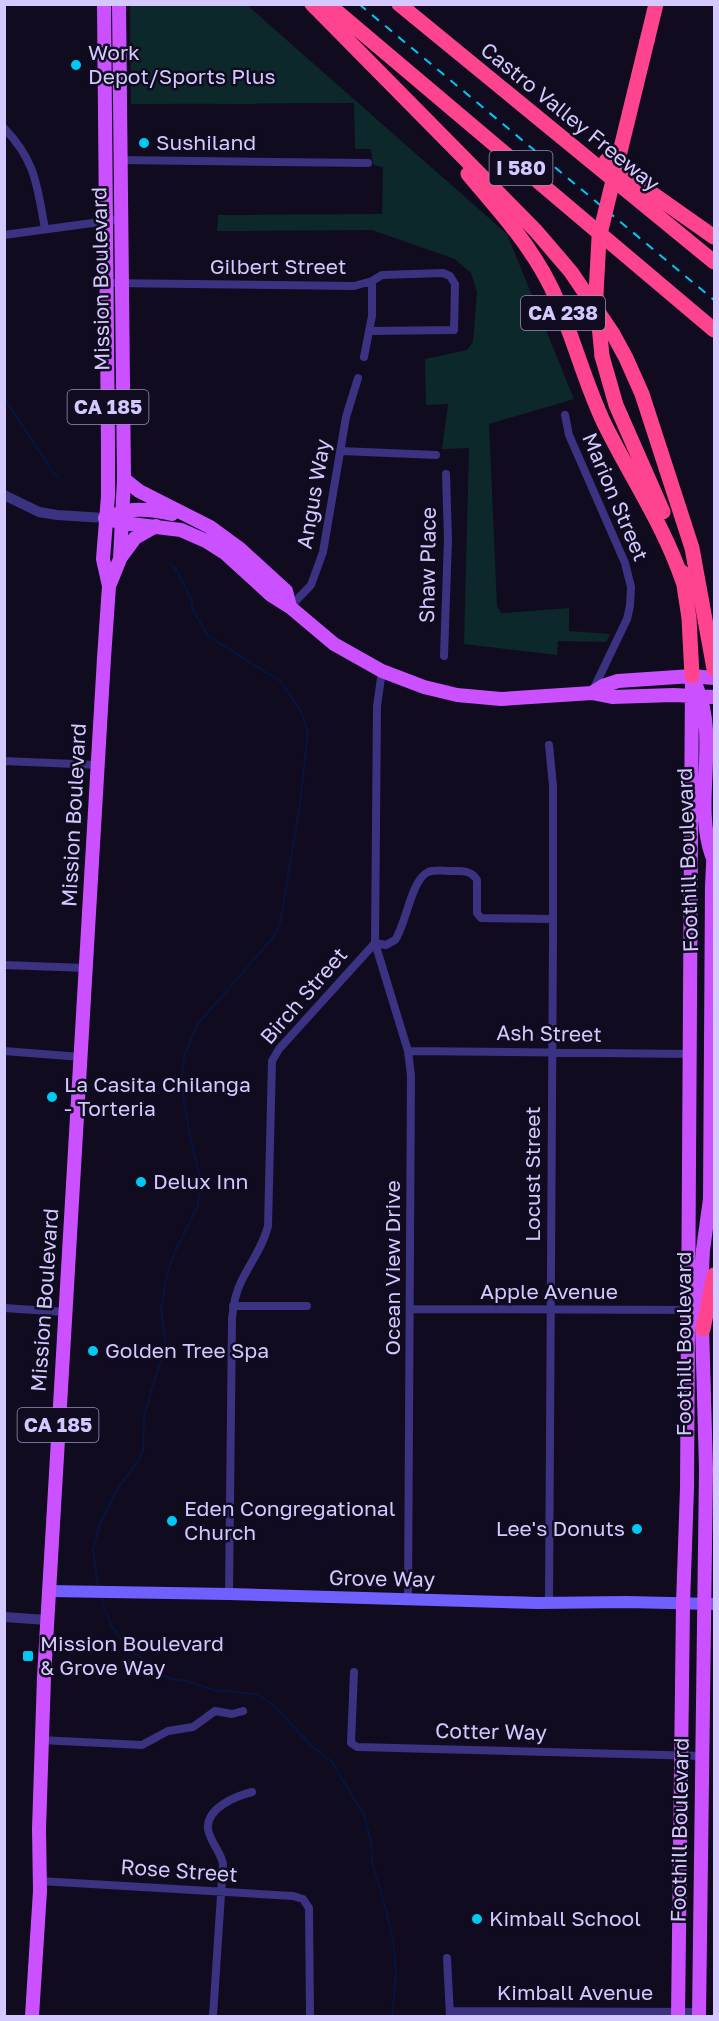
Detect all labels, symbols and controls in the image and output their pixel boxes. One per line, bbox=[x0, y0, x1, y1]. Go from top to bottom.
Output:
street label: Castro Valley Freeway bbox=[476, 36, 665, 197]
place label: Work Depot/Sports Plus bbox=[88, 39, 276, 89]
marker: Work Depot/Sports Plus bbox=[69, 58, 83, 72]
place label: Sushiland bbox=[156, 129, 256, 155]
marker: Sushiland bbox=[137, 136, 151, 150]
road number: I 580 bbox=[490, 151, 552, 185]
street label: Mission Boulevard bbox=[85, 187, 115, 371]
street label: Gilbert Street bbox=[210, 253, 346, 279]
road number: CA 238 bbox=[521, 296, 605, 330]
road number: CA 185 bbox=[68, 390, 148, 424]
street label: Marion Street bbox=[577, 429, 655, 565]
street label: Angus Way bbox=[291, 436, 336, 551]
street label: Shaw Place bbox=[413, 507, 441, 623]
street label: Mission Boulevard bbox=[55, 722, 91, 907]
street label: Foothill Boulevard bbox=[671, 767, 703, 953]
street label: Birch Street bbox=[254, 942, 352, 1049]
street label: Ash Street bbox=[496, 1019, 602, 1047]
place label: La Casita Chilanga - Torteria bbox=[64, 1071, 251, 1121]
marker: La Casita Chilanga - Torteria bbox=[45, 1090, 59, 1104]
street label: Locust Street bbox=[519, 1106, 545, 1242]
place label: Delux Inn bbox=[153, 1168, 249, 1194]
marker: Delux Inn bbox=[134, 1175, 148, 1189]
street label: Ocean View Drive bbox=[379, 1180, 405, 1356]
street label: Mission Boulevard bbox=[25, 1207, 63, 1393]
street label: Foothill Boulevard bbox=[670, 1252, 696, 1436]
street label: Apple Avenue bbox=[480, 1278, 618, 1304]
place label: Golden Tree Spa bbox=[105, 1337, 269, 1363]
marker: Golden Tree Spa bbox=[86, 1344, 100, 1358]
road number: CA 185 bbox=[17, 1408, 98, 1442]
place label: Eden Congregational Church bbox=[184, 1495, 395, 1545]
marker: Eden Congregational Church bbox=[165, 1514, 179, 1528]
place label: Lee's Donuts bbox=[496, 1515, 625, 1541]
marker: Lee's Donuts bbox=[630, 1522, 644, 1536]
street label: Grove Way bbox=[329, 1564, 436, 1592]
place label: Mission Boulevard & Grove Way bbox=[40, 1630, 224, 1680]
marker: Mission Boulevard & Grove Way bbox=[21, 1649, 35, 1663]
street label: Cotter Way bbox=[435, 1717, 547, 1745]
street label: Foothill Boulevard bbox=[664, 1737, 694, 1923]
street label: Rose Street bbox=[120, 1853, 239, 1887]
place label: Kimball School bbox=[489, 1905, 641, 1931]
marker: Kimball School bbox=[470, 1912, 484, 1926]
street label: Kimball Avenue bbox=[497, 1979, 653, 2005]

